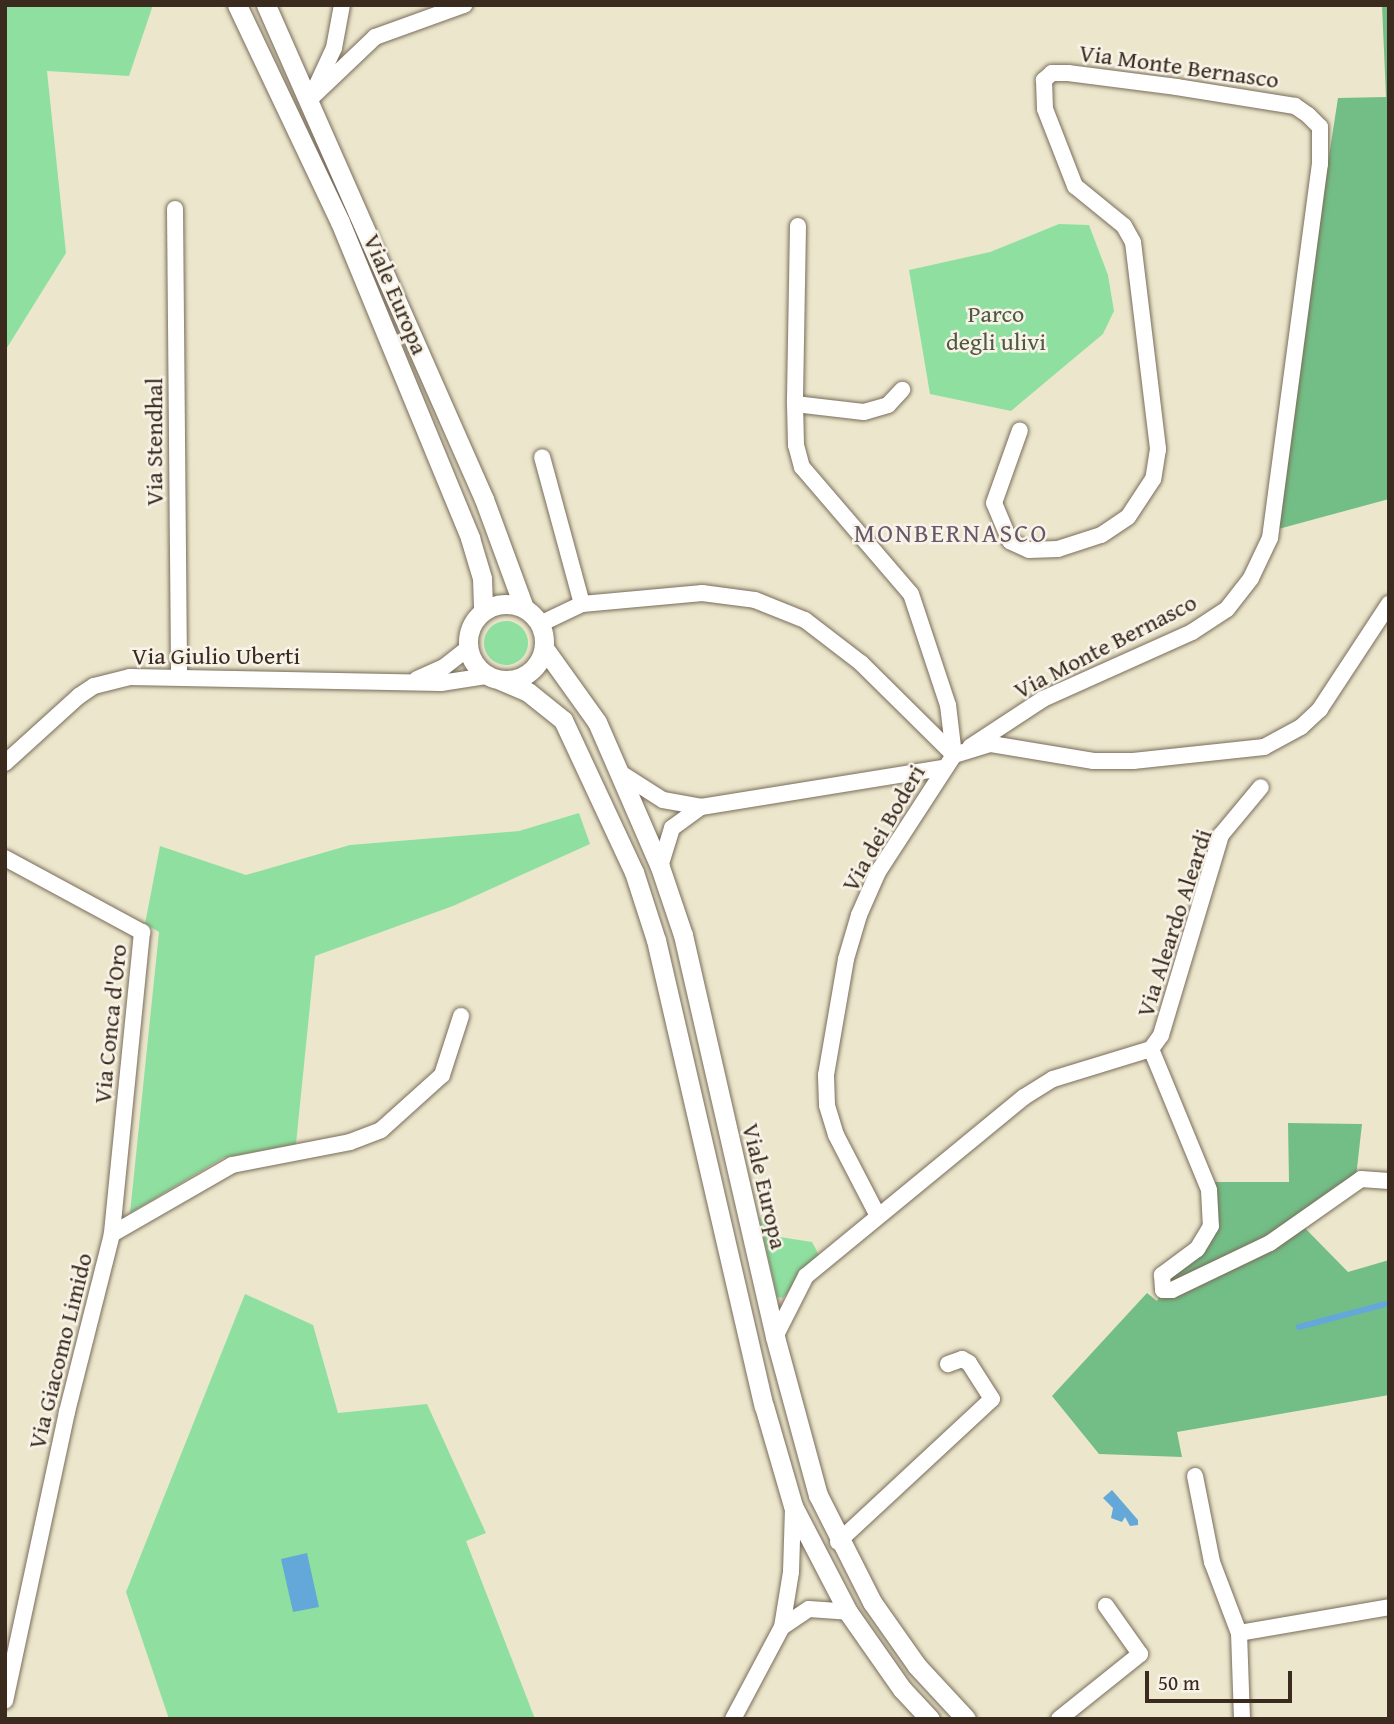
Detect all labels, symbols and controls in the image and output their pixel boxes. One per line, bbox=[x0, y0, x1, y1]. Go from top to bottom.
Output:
street label: Via Monte Bernasco bbox=[1077, 38, 1281, 94]
street label: Viale Europa bbox=[358, 229, 434, 359]
park label: Parco degli ulivi bbox=[946, 300, 1046, 356]
street label: Via Stendhal bbox=[140, 378, 168, 506]
district label: MONBERNASCO bbox=[855, 517, 1047, 549]
street label: Via Monte Bernasco bbox=[1009, 587, 1201, 705]
street label: Via Giulio Uberti bbox=[132, 642, 300, 670]
street label: Via dei Boderi bbox=[835, 759, 931, 897]
street label: Via Aleardo Aleardi bbox=[1130, 825, 1218, 1021]
street label: Via Conca d'Oro bbox=[87, 943, 133, 1105]
street label: Viale Europa bbox=[737, 1120, 793, 1252]
street label: Via Giacomo Limido bbox=[22, 1250, 98, 1452]
scale bar bbox=[1149, 1658, 1296, 1702]
text: 50 m bbox=[1158, 1667, 1200, 1698]

